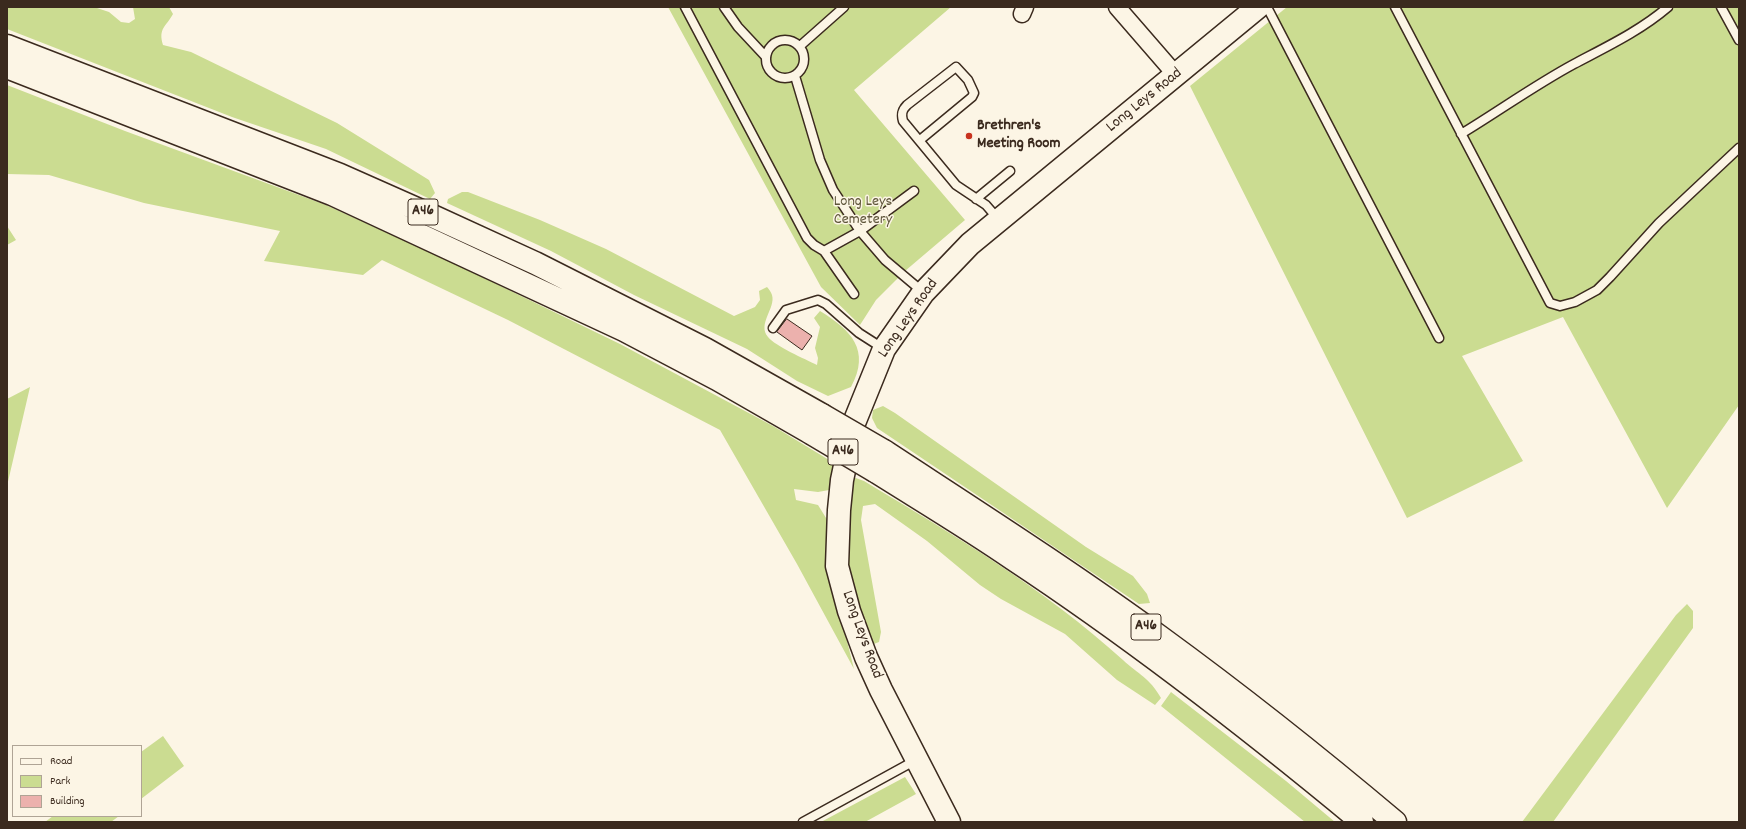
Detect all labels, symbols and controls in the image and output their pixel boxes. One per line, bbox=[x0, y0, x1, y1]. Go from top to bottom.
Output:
street label: Long Leys Road bbox=[1103, 65, 1187, 137]
place label: Brethren's Meeting Room bbox=[977, 117, 1060, 155]
marker: Brethren's Meeting Room bbox=[964, 131, 974, 141]
park label: Long Leys Cemetery bbox=[834, 193, 892, 231]
road number: A46 bbox=[408, 199, 438, 225]
street label: Long Leys Road bbox=[875, 276, 943, 362]
road number: A46 bbox=[828, 439, 858, 465]
street label: Long Leys Road bbox=[836, 588, 886, 682]
road number: A46 bbox=[1131, 614, 1161, 640]
legend bbox=[12, 745, 142, 817]
text: Road bbox=[50, 753, 72, 770]
text: Park bbox=[50, 773, 70, 790]
text: Building bbox=[50, 793, 85, 810]

